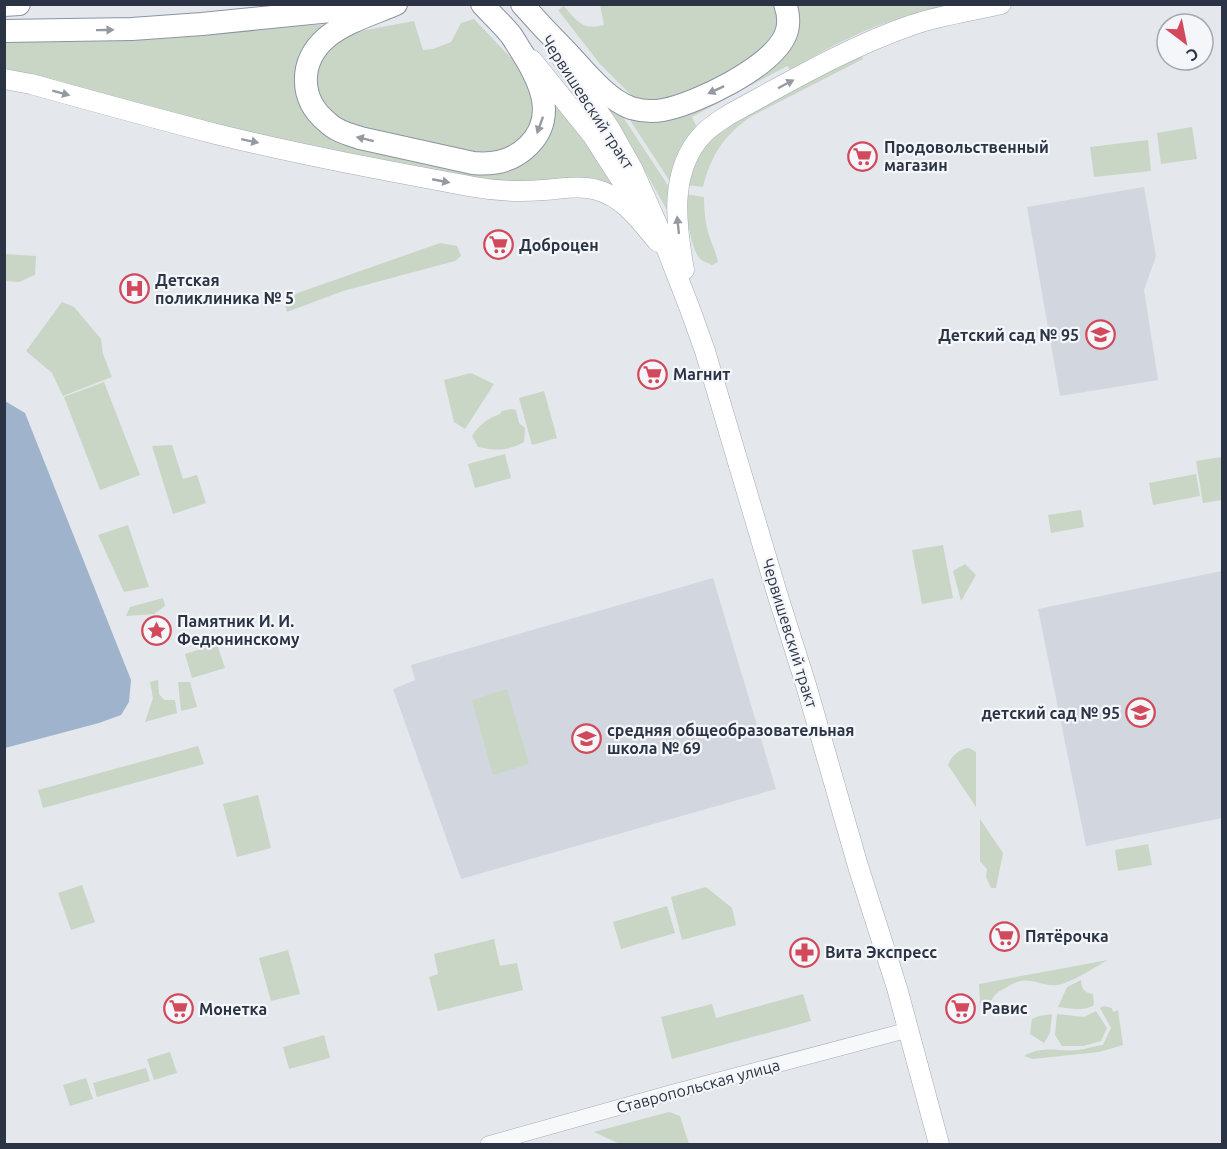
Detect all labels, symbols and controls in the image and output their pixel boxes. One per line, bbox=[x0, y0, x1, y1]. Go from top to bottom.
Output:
north arrow bbox=[1155, 12, 1215, 72]
one-way arrow bbox=[95, 25, 114, 35]
street label: Червишевский тракт bbox=[538, 32, 638, 172]
text: С bbox=[1184, 44, 1202, 65]
one-way arrow bbox=[778, 79, 795, 89]
one-way arrow bbox=[707, 85, 724, 94]
one-way arrow bbox=[52, 88, 71, 98]
one-way arrow bbox=[535, 117, 545, 135]
one-way arrow bbox=[356, 133, 374, 143]
one-way arrow bbox=[241, 137, 260, 146]
place label: Продовольственный магазин bbox=[884, 138, 1049, 174]
supermarket icon: Продовольственный магазин bbox=[847, 140, 879, 172]
one-way arrow bbox=[432, 177, 451, 186]
one-way arrow bbox=[673, 216, 683, 235]
supermarket icon: Доброцен bbox=[482, 229, 514, 261]
place label: Доброцен bbox=[519, 236, 599, 254]
place label: Детская поликлиника № 5 bbox=[155, 271, 294, 307]
hospital icon: Детская поликлиника № 5 bbox=[118, 273, 150, 305]
school or university icon: Детский сад № 95 bbox=[1084, 319, 1116, 351]
place label: Детский сад № 95 bbox=[938, 326, 1079, 344]
supermarket icon: Магнит bbox=[636, 358, 668, 390]
place label: Магнит bbox=[673, 365, 730, 383]
street label: Червишевский тракт bbox=[759, 556, 821, 710]
place label: Памятник И. И. Федюнинскому bbox=[177, 612, 300, 648]
place icon: Памятник И. И. Федюнинскому bbox=[140, 614, 172, 646]
school or university icon: детский сад № 95 bbox=[1125, 697, 1157, 729]
place label: детский сад № 95 bbox=[981, 704, 1120, 722]
place label: средняя общеобразовательная школа № 69 bbox=[607, 721, 855, 757]
school or university icon: средняя общеобразовательная школа № 69 bbox=[570, 723, 602, 755]
supermarket icon: Пятёрочка bbox=[988, 920, 1020, 952]
place label: Пятёрочка bbox=[1025, 927, 1109, 945]
pharmacy icon: Вита Экспресс bbox=[788, 936, 820, 968]
place label: Вита Экспресс bbox=[825, 943, 937, 961]
supermarket icon: Равис bbox=[945, 992, 977, 1024]
supermarket icon: Монетка bbox=[162, 993, 194, 1025]
place label: Равис bbox=[982, 999, 1028, 1017]
place label: Монетка bbox=[199, 1000, 267, 1018]
street label: Ставропольская улица bbox=[614, 1055, 782, 1117]

